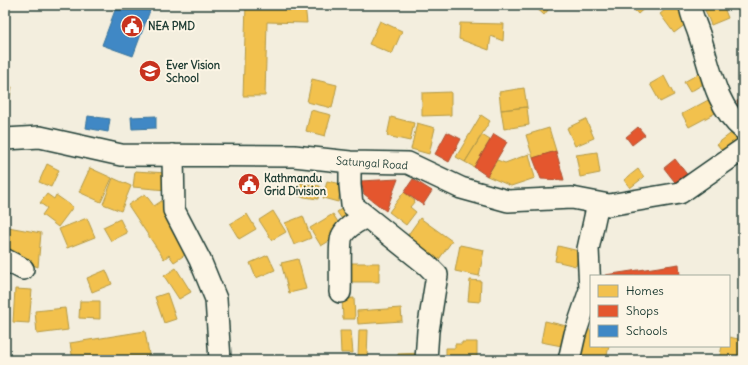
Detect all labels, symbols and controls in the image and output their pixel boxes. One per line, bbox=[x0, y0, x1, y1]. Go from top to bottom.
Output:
public building icon: NEA PMD bbox=[119, 13, 145, 39]
place label: NEA PMD bbox=[148, 19, 195, 33]
school or university icon: Ever Vision School bbox=[137, 58, 163, 84]
place label: Ever Vision School bbox=[166, 58, 221, 85]
street label: Satungal Road bbox=[335, 153, 409, 173]
public building icon: Kathmandu Grid Division bbox=[236, 171, 262, 197]
place label: Kathmandu Grid Division bbox=[264, 171, 327, 198]
legend bbox=[590, 275, 730, 347]
text: Homes bbox=[626, 283, 664, 298]
text: Shops bbox=[626, 303, 659, 318]
text: Schools bbox=[626, 323, 667, 338]

